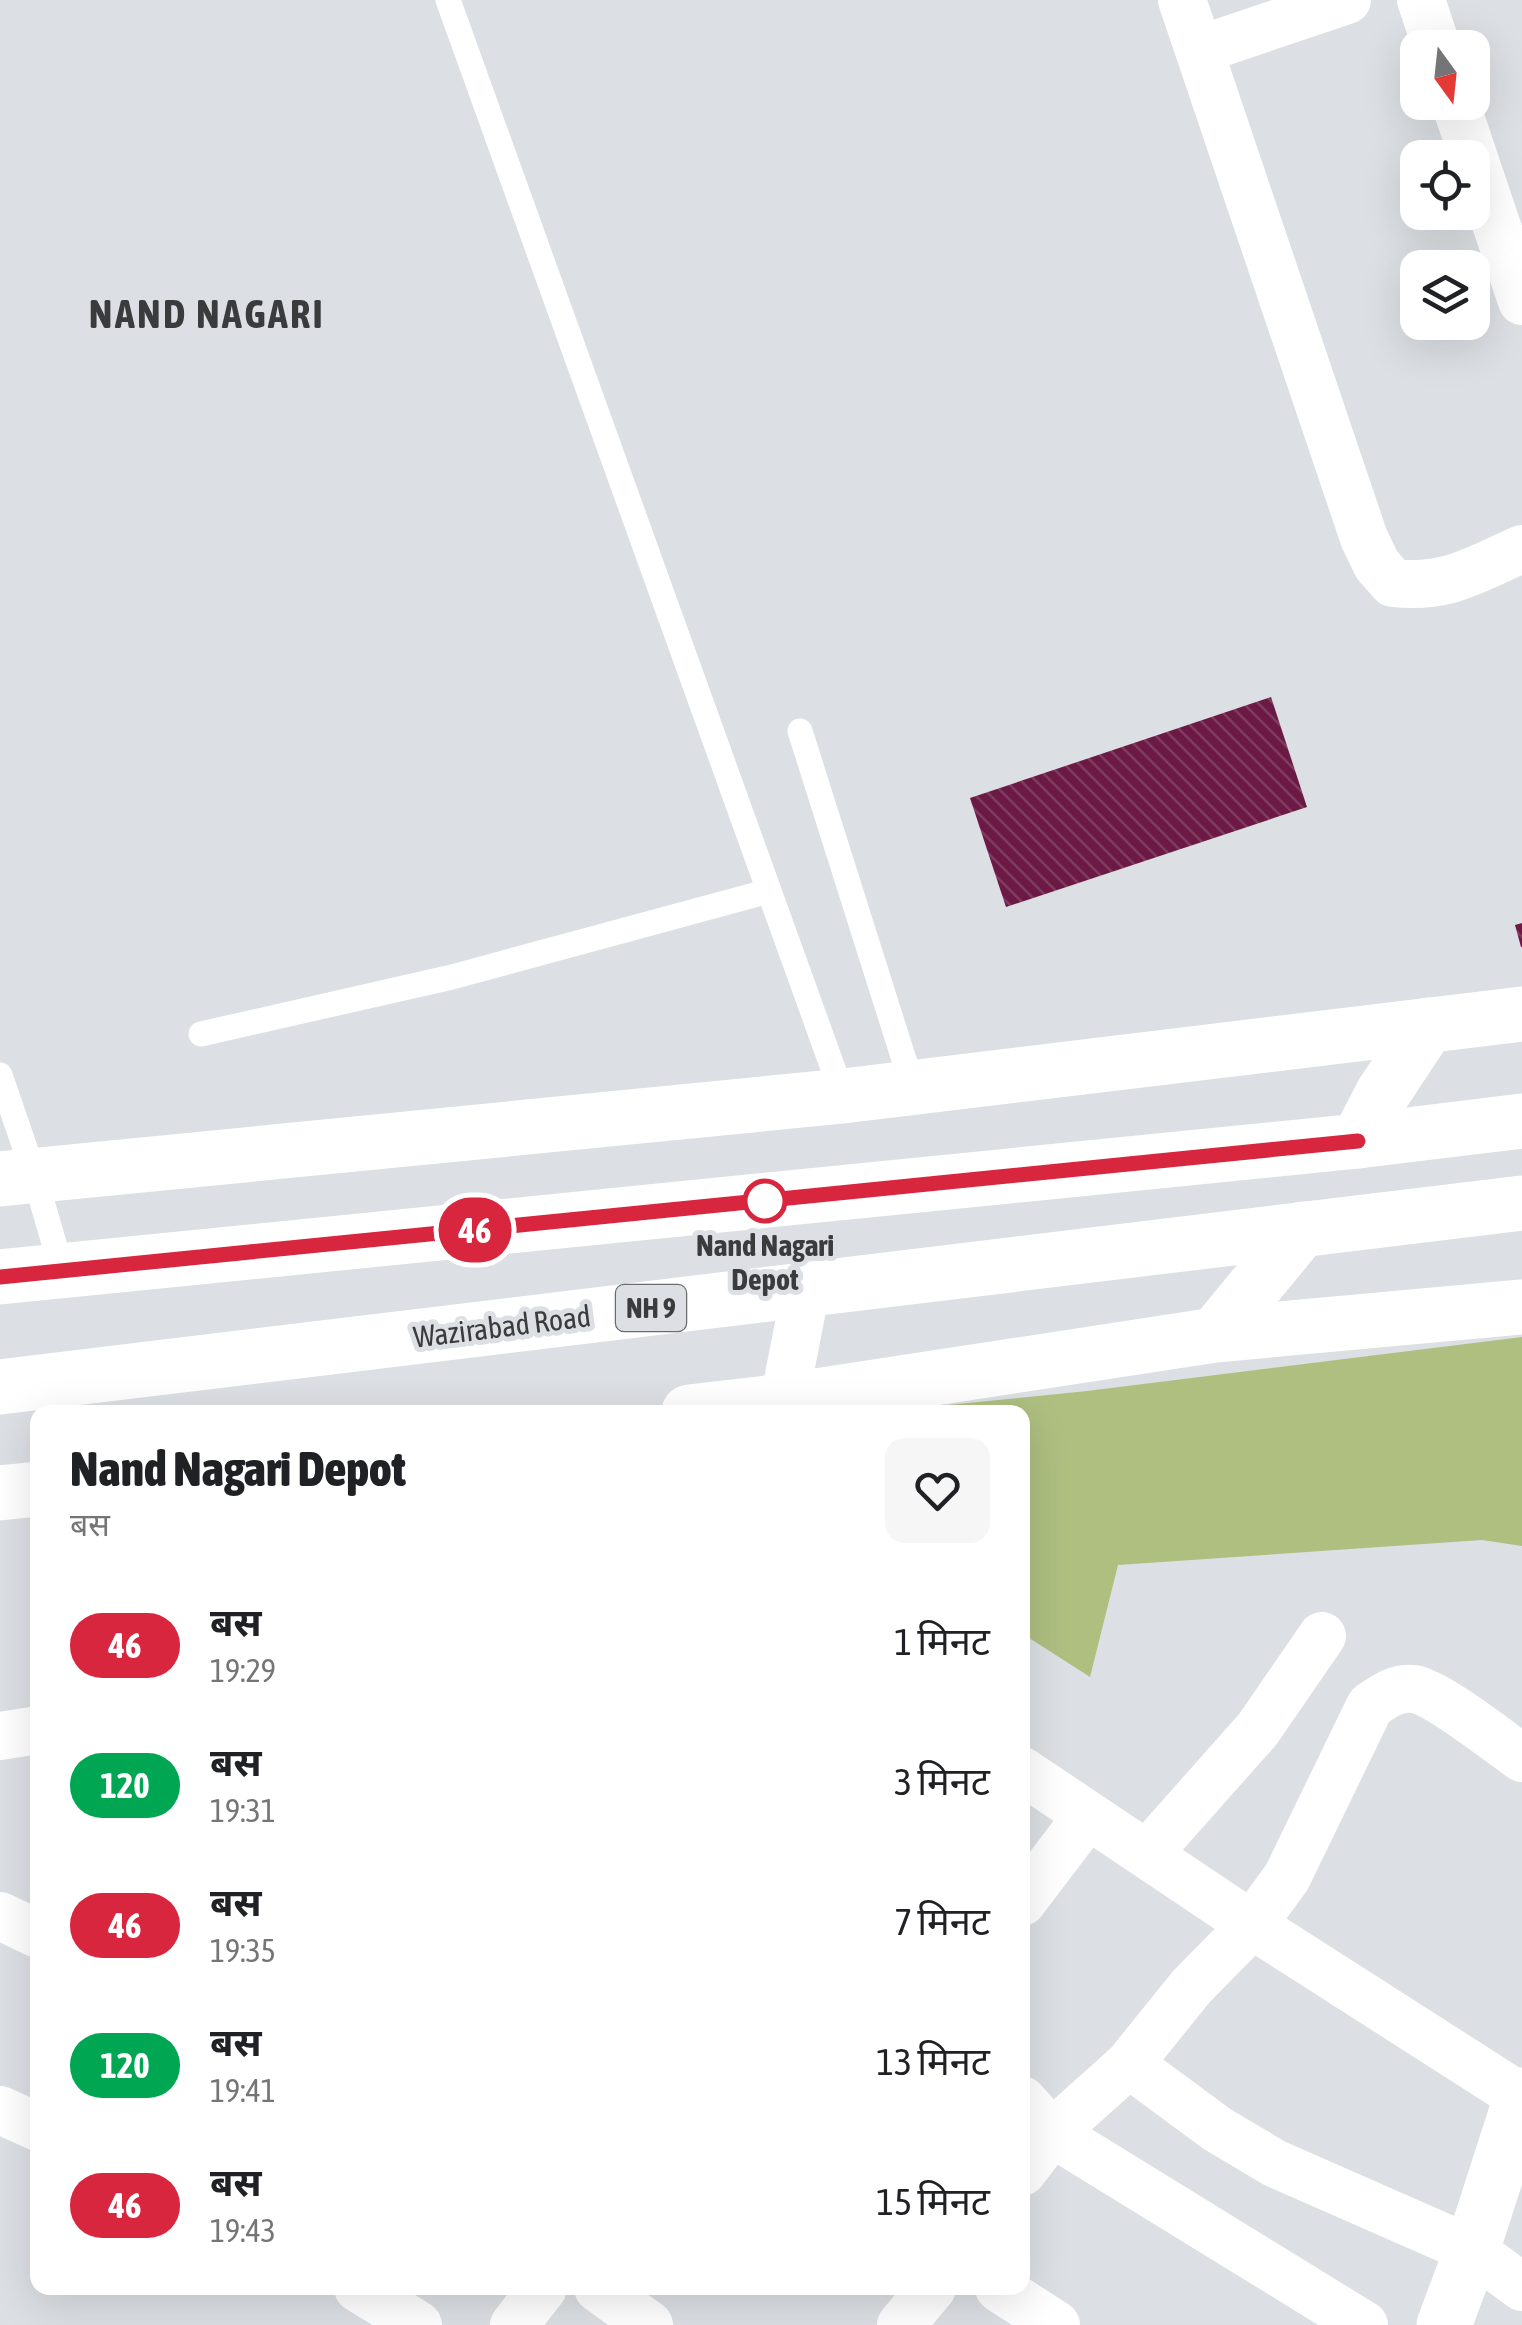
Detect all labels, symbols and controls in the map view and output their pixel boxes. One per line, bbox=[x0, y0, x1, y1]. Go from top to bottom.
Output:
north arrow bbox=[1400, 30, 1490, 120]
map controls bbox=[1400, 30, 1490, 340]
button: locate bbox=[1400, 140, 1490, 230]
button: layers bbox=[1400, 250, 1490, 340]
district label: NAND NAGARI bbox=[89, 291, 325, 336]
marker: Nand Nagari Depot bbox=[744, 1180, 786, 1222]
line badge: 46 bbox=[430, 1198, 520, 1262]
text: 46 bbox=[459, 1210, 491, 1250]
place label: Nand Nagari Depot bbox=[696, 1228, 834, 1296]
road number: NH 9 bbox=[616, 1285, 686, 1331]
street label: Wazirabad Road bbox=[411, 1298, 593, 1354]
button: heart bbox=[885, 1438, 990, 1543]
text: Nand Nagari Depot bbox=[70, 1441, 405, 1496]
text: बस bbox=[70, 1506, 110, 1543]
text: बस bbox=[210, 1601, 262, 1644]
text: 1 मिनट bbox=[894, 1620, 990, 1663]
text: 46 bbox=[109, 1625, 141, 1665]
text: 19:29 bbox=[210, 1652, 276, 1689]
text: बस bbox=[210, 1741, 262, 1784]
text: 3 मिनट bbox=[894, 1760, 990, 1803]
text: 120 bbox=[100, 1765, 150, 1805]
text: 19:31 bbox=[210, 1792, 276, 1829]
text: बस bbox=[210, 1881, 262, 1924]
text: 7 मिनट bbox=[894, 1900, 990, 1943]
text: 46 bbox=[109, 1905, 141, 1945]
text: 19:35 bbox=[210, 1932, 276, 1969]
text: बस bbox=[210, 2021, 262, 2064]
text: 13 मिनट bbox=[876, 2040, 990, 2083]
text: 120 bbox=[100, 2045, 150, 2085]
text: 19:41 bbox=[210, 2072, 276, 2109]
text: बस bbox=[210, 2161, 262, 2204]
text: 15 मिनट bbox=[876, 2180, 990, 2223]
text: 46 bbox=[109, 2185, 141, 2225]
text: 19:43 bbox=[210, 2212, 276, 2249]

